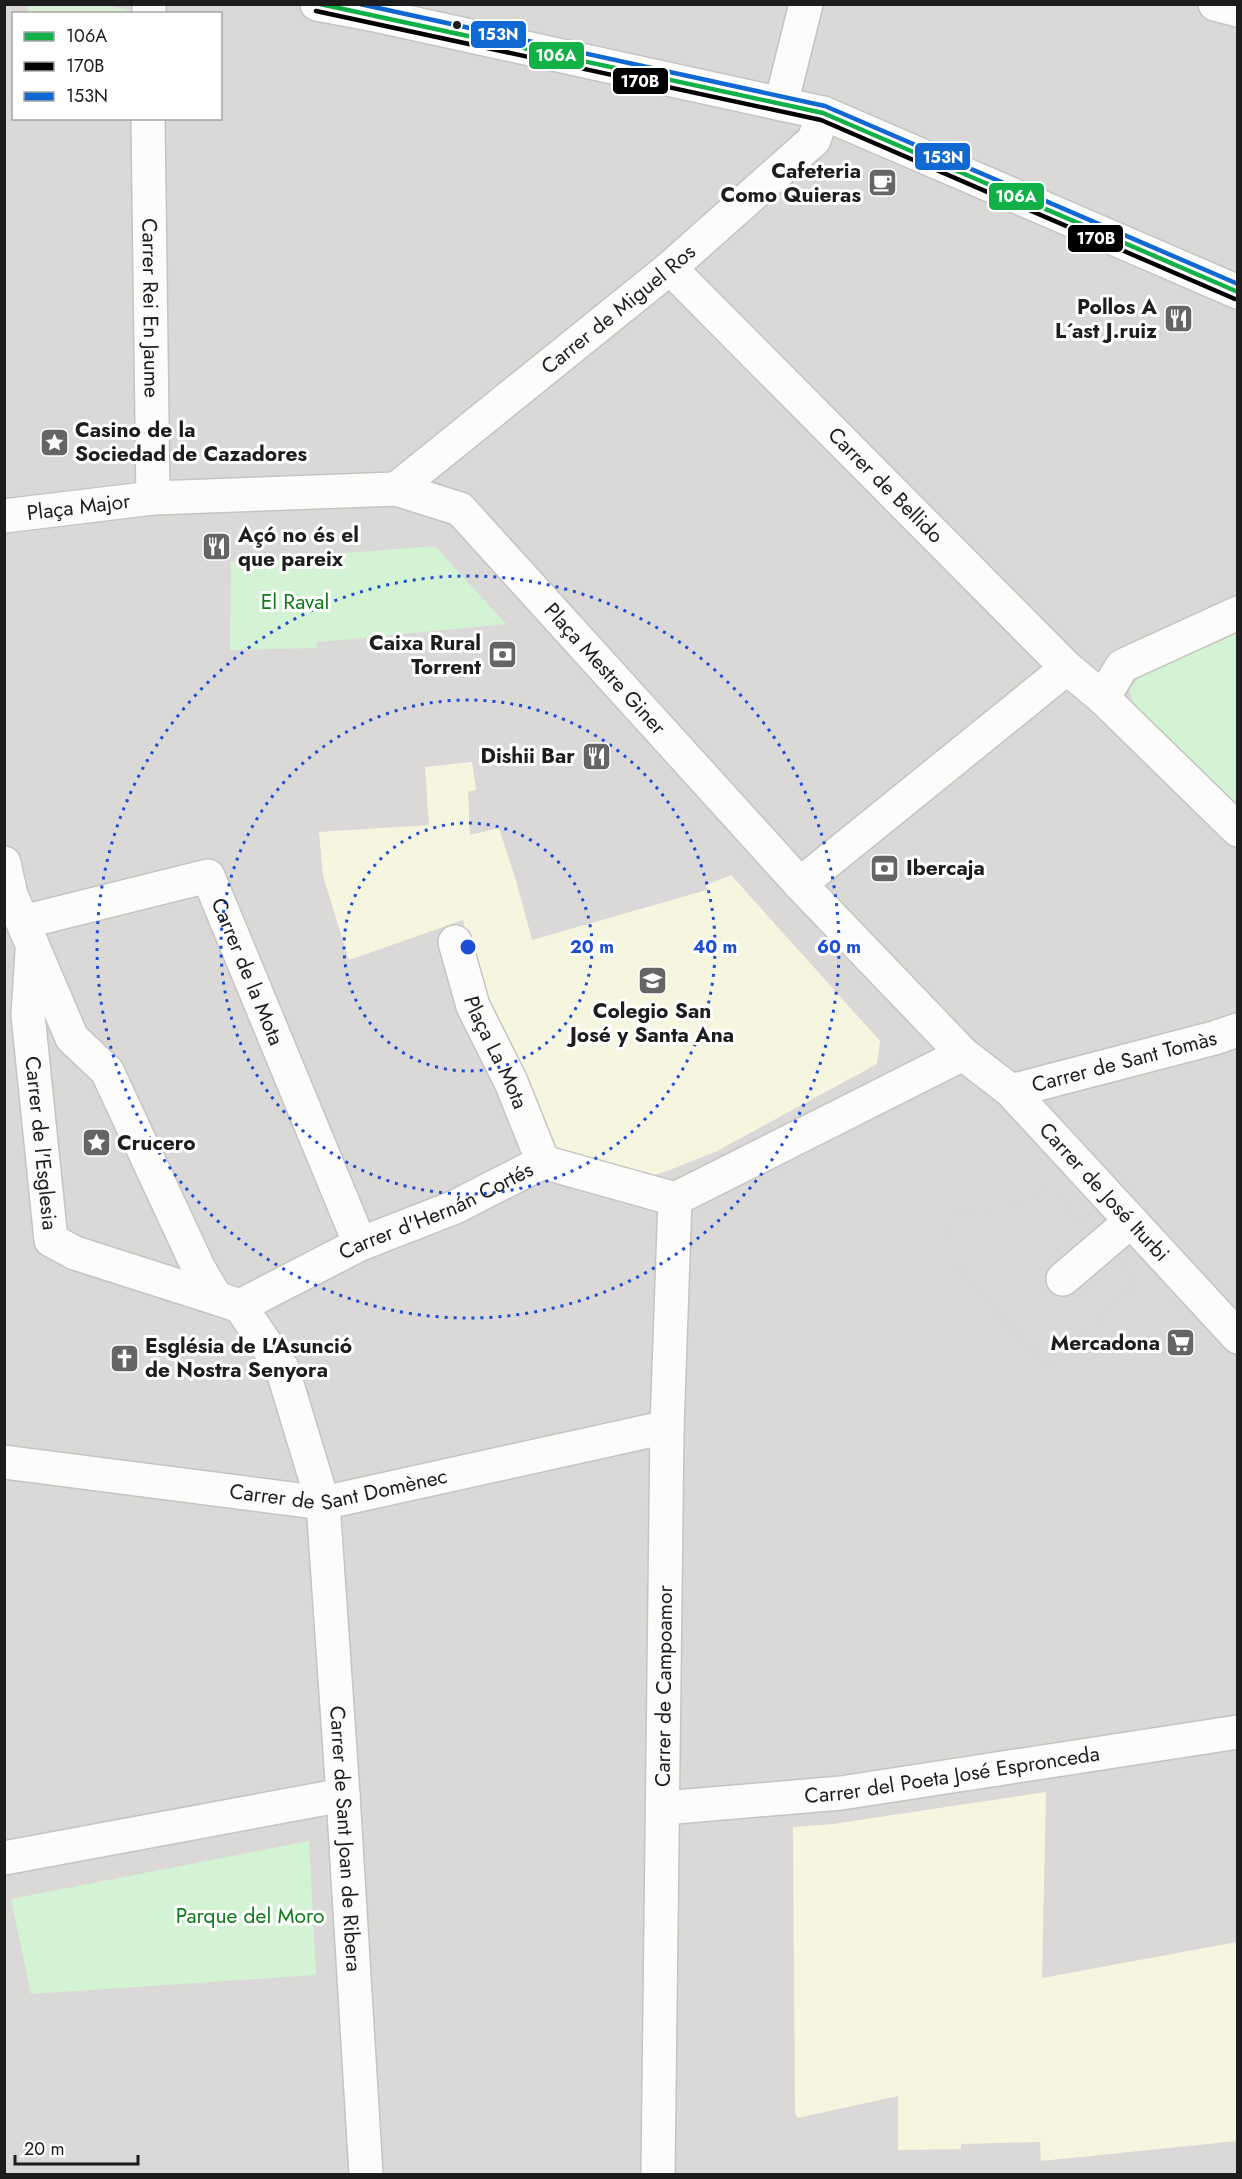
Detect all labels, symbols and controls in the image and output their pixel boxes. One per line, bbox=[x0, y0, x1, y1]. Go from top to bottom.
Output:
legend bbox=[12, 12, 222, 120]
unlabelled marker bbox=[451, 19, 463, 31]
line badge: 153N bbox=[470, 20, 527, 49]
text: 106A bbox=[66, 23, 107, 49]
text: 153N bbox=[477, 23, 519, 46]
line badge: 106A bbox=[528, 41, 585, 70]
text: 106A bbox=[535, 44, 577, 67]
text: 170B bbox=[66, 53, 104, 79]
line badge: 170B bbox=[612, 67, 669, 95]
text: 170B bbox=[620, 70, 660, 93]
text: 153N bbox=[66, 83, 108, 109]
line badge: 153N bbox=[914, 142, 971, 171]
text: 153N bbox=[922, 146, 964, 169]
place label: Cafeteria Como Quieras bbox=[720, 156, 861, 210]
cafe icon: Cafeteria Como Quieras bbox=[866, 167, 898, 199]
line badge: 106A bbox=[988, 182, 1045, 211]
text: 106A bbox=[995, 185, 1037, 208]
street label: Carrer Rei En Jaume bbox=[134, 218, 167, 398]
line badge: 170B bbox=[1067, 224, 1124, 253]
text: 170B bbox=[1076, 227, 1116, 250]
street label: Carrer de Miguel Ros bbox=[535, 237, 702, 381]
place label: Pollos A L´ast J.ruiz bbox=[1055, 292, 1158, 346]
restaurant icon: Pollos A L´ast J.ruiz bbox=[1162, 303, 1194, 335]
place label: Casino de la Sociedad de Cazadores bbox=[75, 415, 308, 469]
street label: Carrer de Bellido bbox=[821, 420, 950, 550]
place icon: Casino de la Sociedad de Cazadores bbox=[38, 426, 70, 458]
street label: Plaça Major bbox=[25, 486, 133, 528]
place label: Açó no és el que pareix bbox=[237, 520, 359, 574]
restaurant icon: Açó no és el que pareix bbox=[201, 531, 233, 563]
park label: El Raval bbox=[261, 587, 329, 617]
street label: Plaça Mestre Giner bbox=[537, 596, 673, 742]
place label: Caixa Rural Torrent bbox=[369, 628, 481, 682]
bank icon: Caixa Rural Torrent bbox=[486, 639, 518, 671]
restaurant icon: Dishii Bar bbox=[580, 740, 612, 772]
place label: Dishii Bar bbox=[481, 741, 575, 771]
bank icon: Ibercaja bbox=[869, 852, 901, 884]
place label: Ibercaja bbox=[906, 853, 985, 883]
street label: Carrer de la Mota bbox=[204, 893, 291, 1050]
text: 20 m bbox=[570, 934, 614, 960]
text: 40 m bbox=[693, 934, 737, 960]
text: 60 m bbox=[817, 934, 861, 960]
centre of rings bbox=[458, 937, 478, 957]
school or university icon: Colegio San José y Santa Ana bbox=[636, 964, 668, 996]
street label: Plaça La Mota bbox=[456, 993, 535, 1113]
place label: Colegio San José y Santa Ana bbox=[566, 996, 734, 1050]
street label: Carrer de Sant Tomàs bbox=[1028, 1023, 1220, 1100]
street label: Carrer de l'Esglesia bbox=[17, 1055, 65, 1232]
street label: Carrer de José Iturbi bbox=[1032, 1116, 1176, 1268]
place icon: Crucero bbox=[80, 1127, 112, 1159]
place label: Crucero bbox=[117, 1128, 196, 1158]
street label: Carrer d'Hernán Cortés bbox=[334, 1155, 538, 1267]
supermarket icon: Mercadona bbox=[1165, 1327, 1197, 1359]
place label: Mercadona bbox=[1051, 1328, 1160, 1358]
place label: Església de L'Asunció de Nostra Senyora bbox=[145, 1331, 352, 1385]
church icon: Església de L'Asunció de Nostra Senyora bbox=[108, 1342, 140, 1374]
street label: Carrer de Sant Domènec bbox=[228, 1461, 450, 1518]
street label: Carrer de Campoamor bbox=[648, 1584, 680, 1787]
street label: Carrer de Sant Joan de Ribera bbox=[322, 1705, 369, 1973]
street label: Carrer del Poeta José Espronceda bbox=[803, 1738, 1102, 1811]
park label: Parque del Moro bbox=[176, 1901, 324, 1931]
scale bar bbox=[15, 2128, 138, 2166]
text: 20 m bbox=[24, 2136, 64, 2162]

